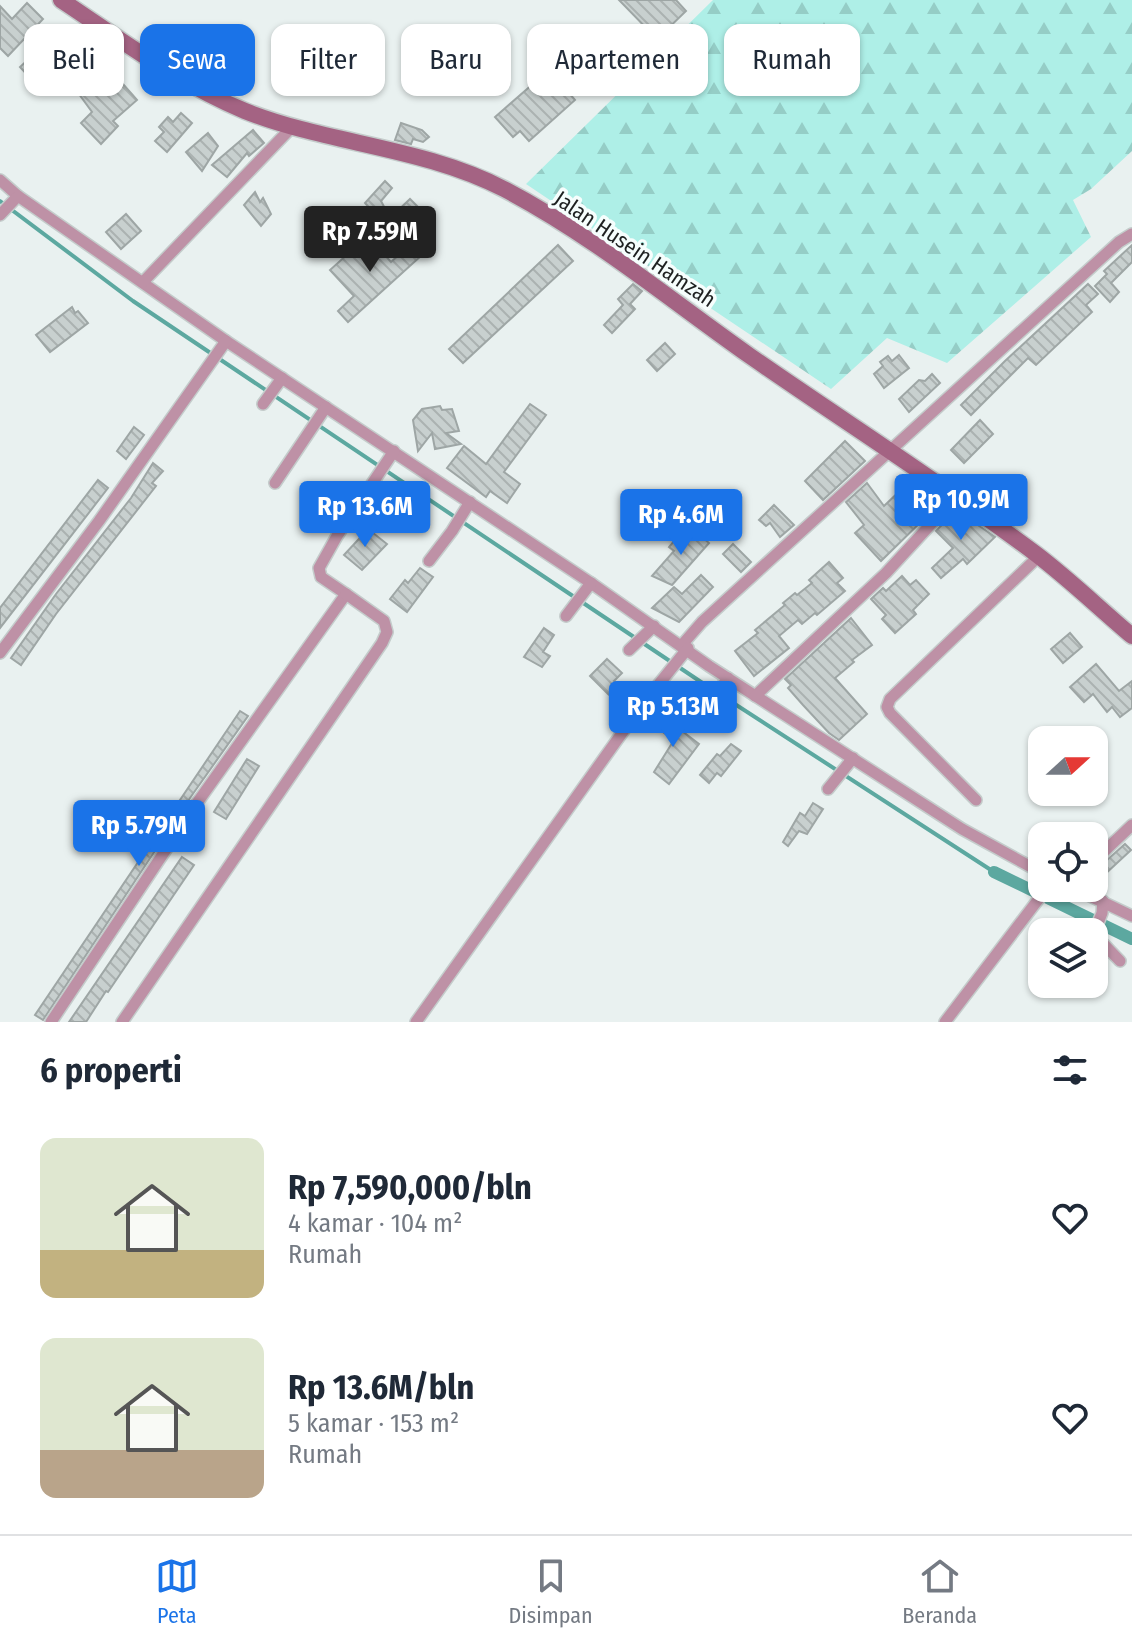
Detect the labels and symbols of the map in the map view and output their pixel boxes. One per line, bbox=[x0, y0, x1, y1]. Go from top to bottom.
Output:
street label: Jalan Husein Hamzah bbox=[549, 185, 721, 313]
pin: Rp 7.59M bbox=[287, 206, 453, 274]
pin: Rp 10.9M bbox=[878, 474, 1044, 542]
pin: Rp 13.6M bbox=[282, 481, 448, 549]
pin: Rp 4.6M bbox=[607, 489, 755, 557]
pin: Rp 5.13M bbox=[590, 681, 756, 749]
north arrow bbox=[1028, 726, 1108, 806]
pin: Rp 5.79M bbox=[56, 800, 222, 868]

